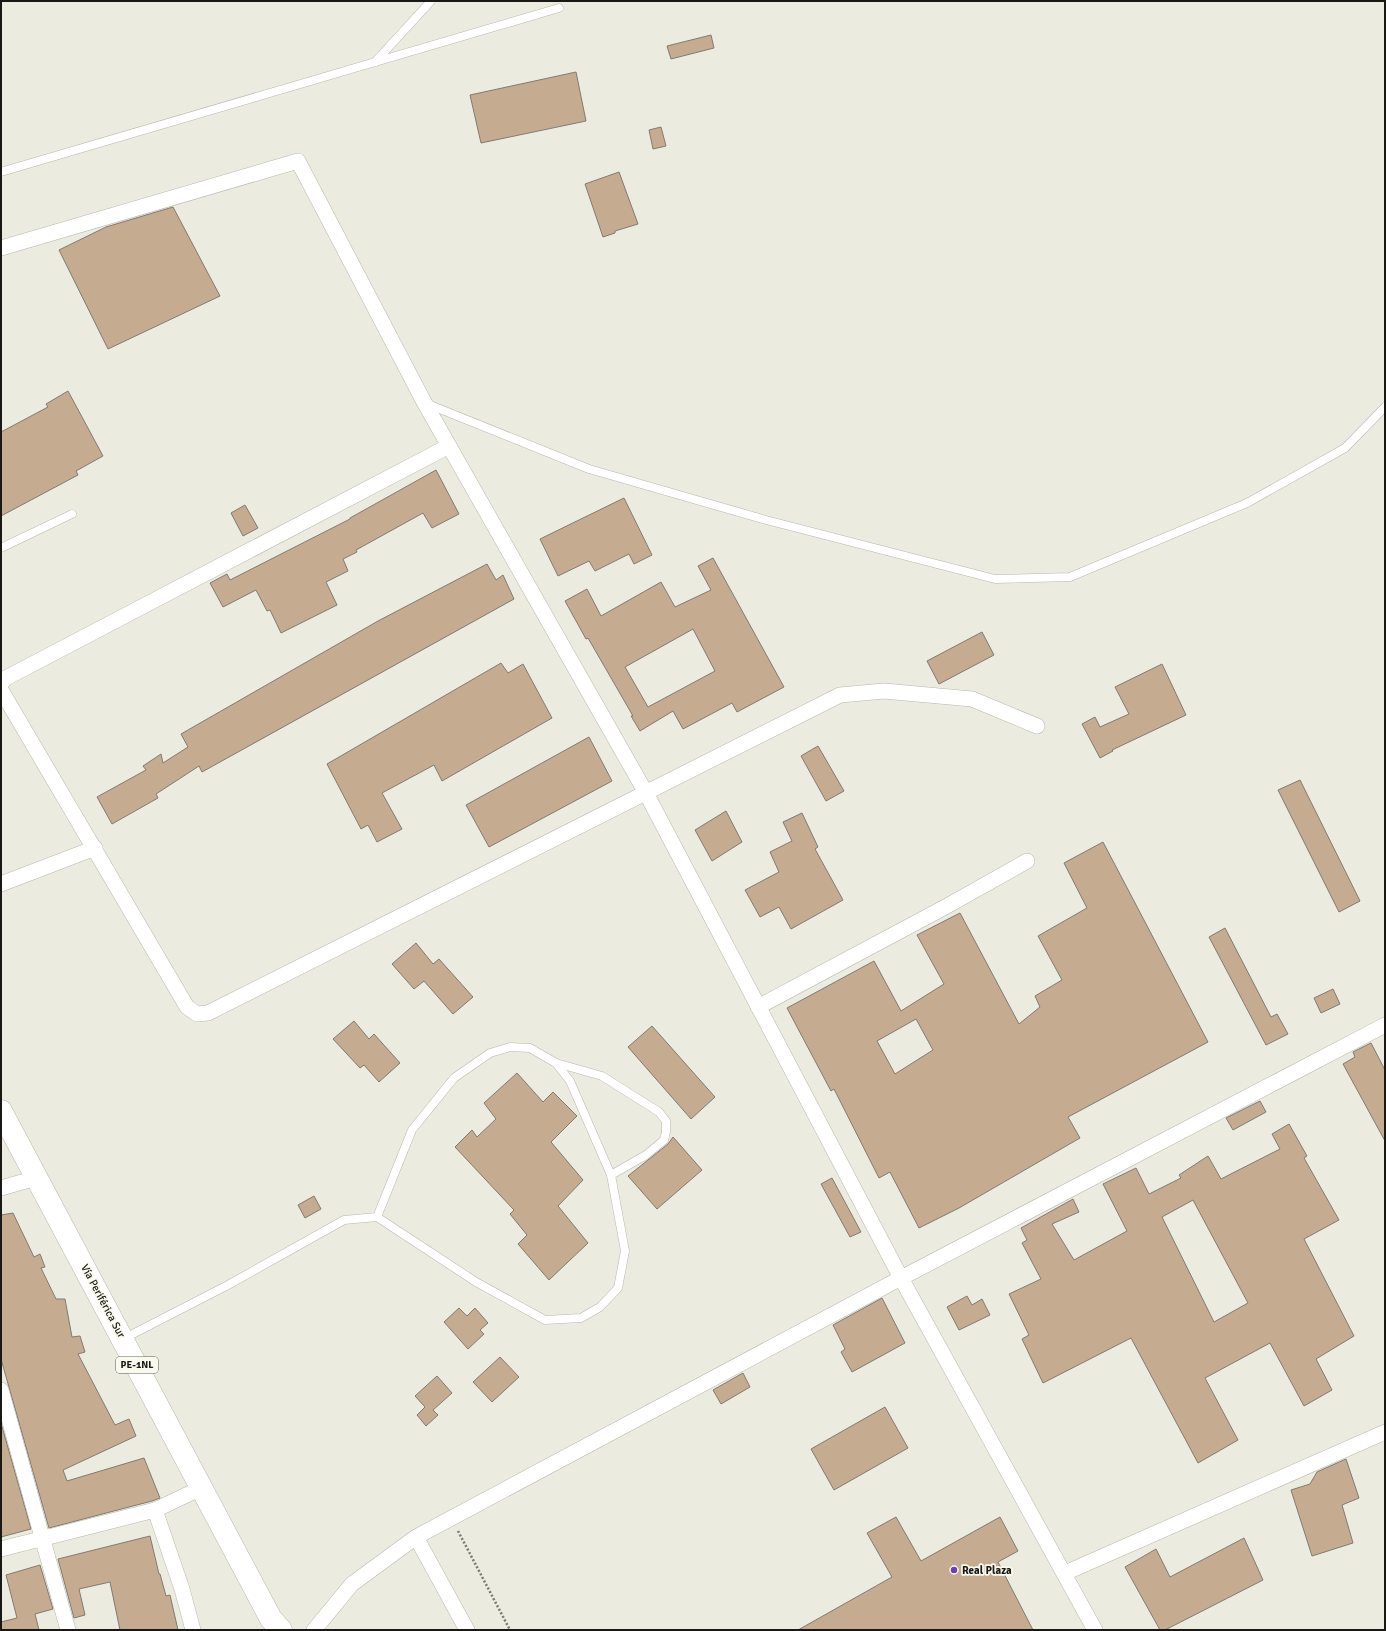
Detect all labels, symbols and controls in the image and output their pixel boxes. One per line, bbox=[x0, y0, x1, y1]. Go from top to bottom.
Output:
street label: Vía Periférica Sur bbox=[78, 1262, 128, 1340]
road number: PE-1NL bbox=[116, 1357, 158, 1373]
place label: Real Plaza bbox=[962, 1564, 1012, 1577]
marker: Real Plaza bbox=[949, 1565, 959, 1575]

